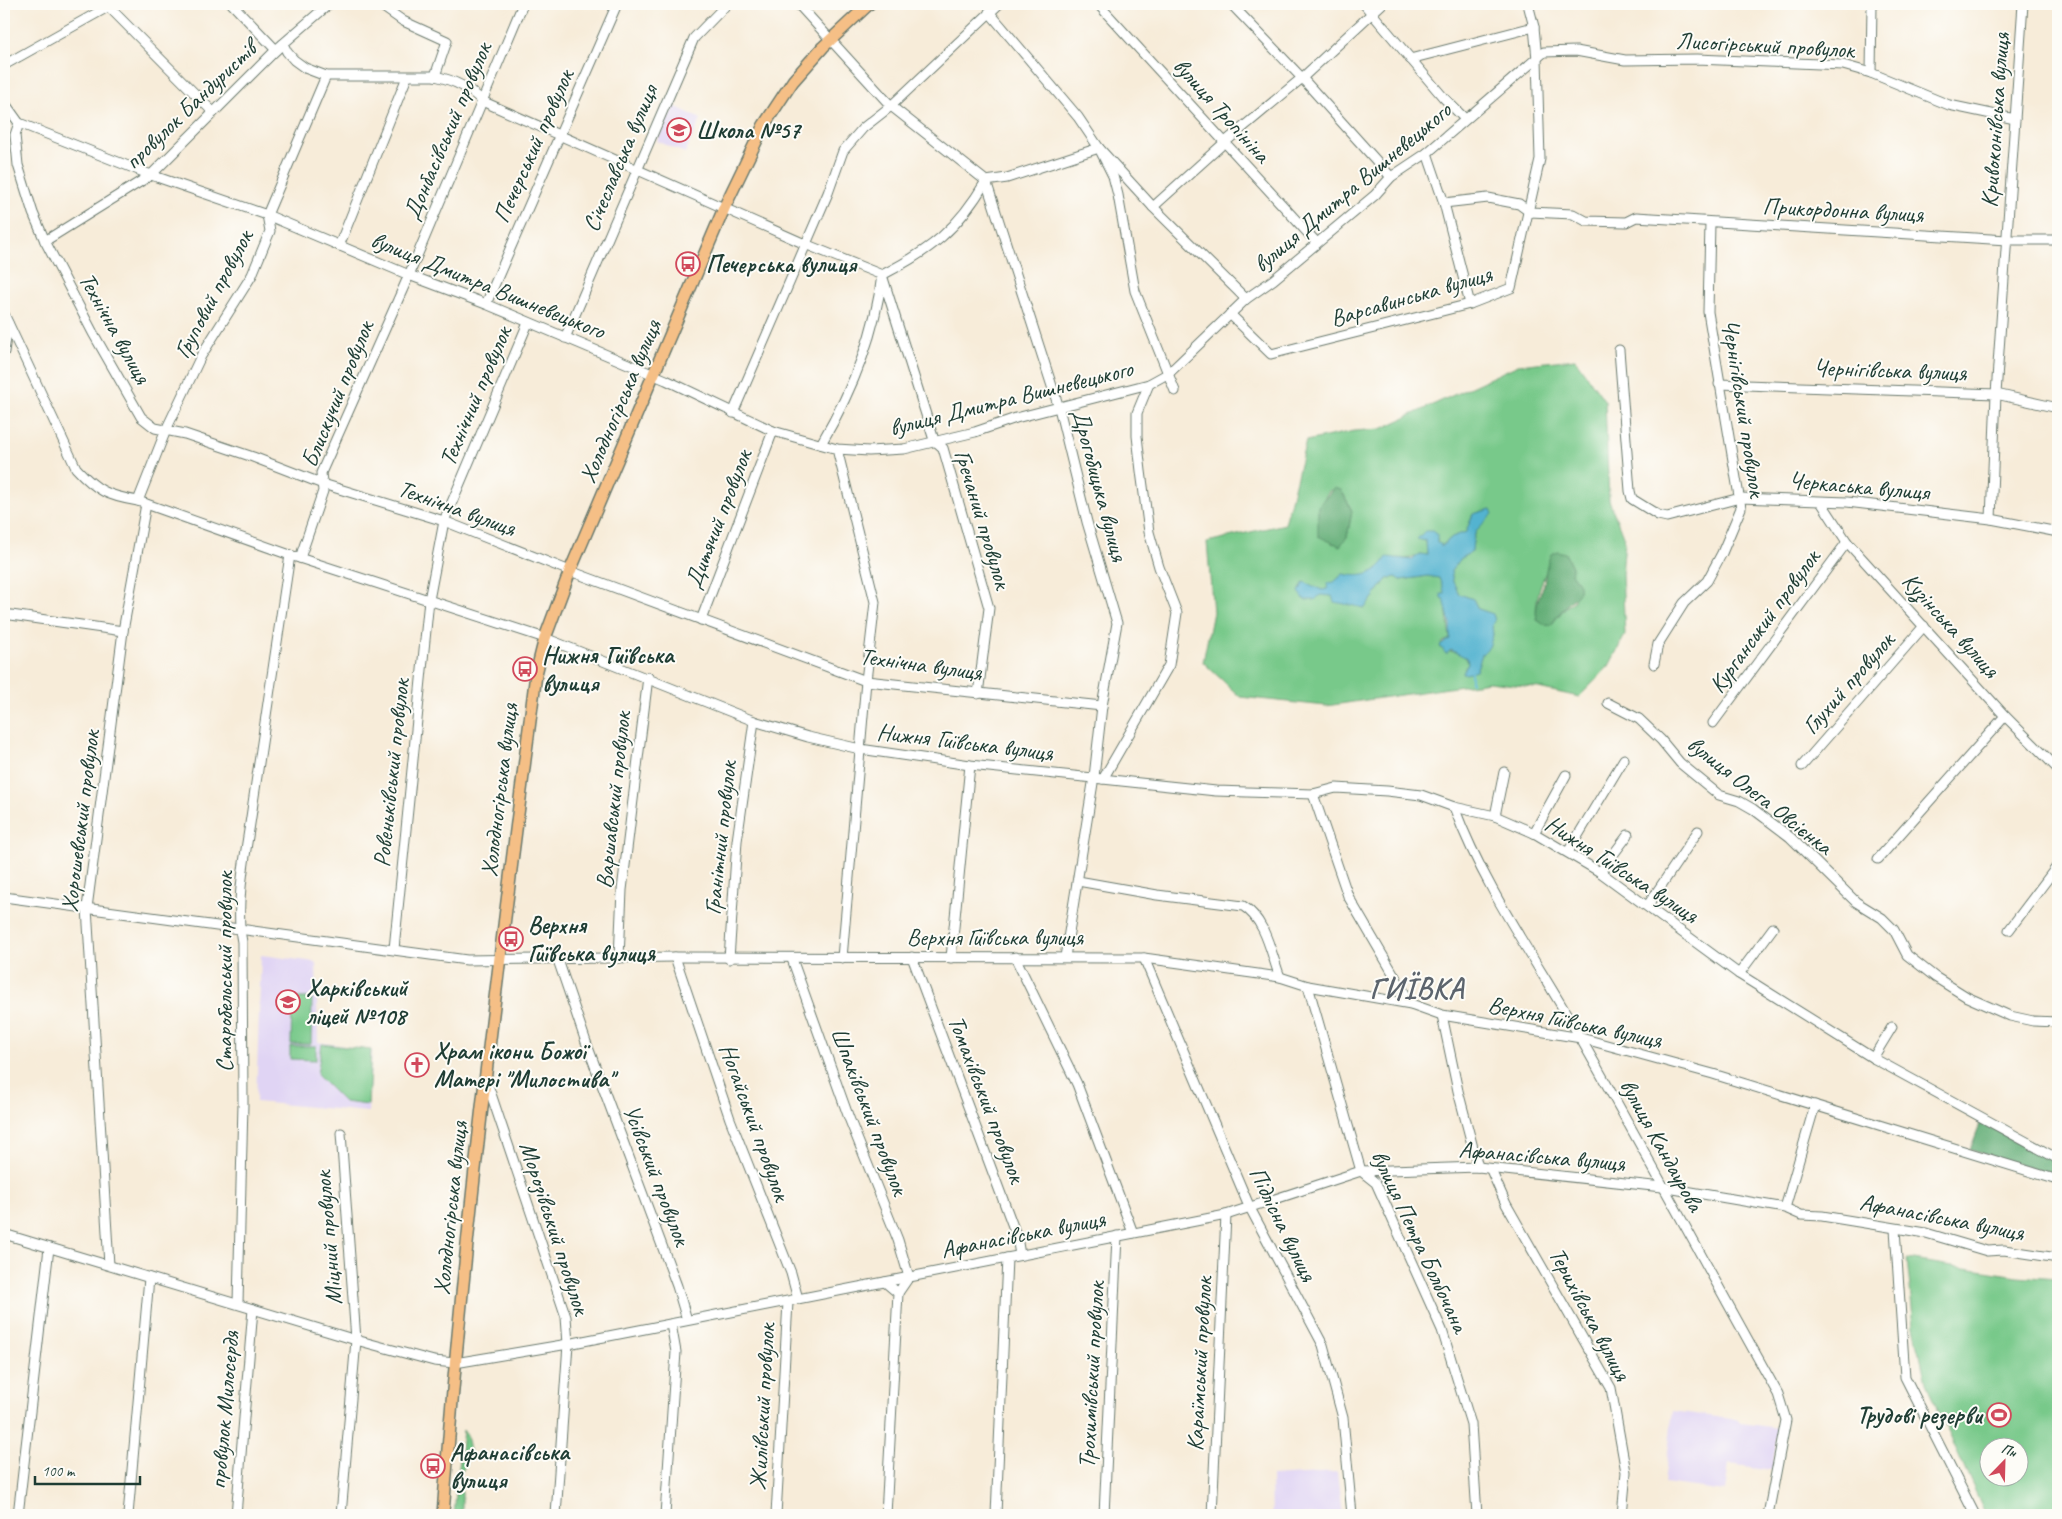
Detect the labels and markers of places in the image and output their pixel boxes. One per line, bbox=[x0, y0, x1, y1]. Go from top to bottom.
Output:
place label: Школа №57 bbox=[696, 115, 802, 145]
school or university icon: Школа №57 bbox=[666, 117, 692, 143]
place label: Печерська вулиця bbox=[706, 249, 858, 279]
bus stop icon: Печерська вулиця bbox=[675, 251, 701, 277]
place label: Нижня Гиївська вулиця bbox=[542, 640, 676, 698]
bus stop icon: Нижня Гиївська вулиця bbox=[512, 656, 538, 682]
place label: Верхня Гиївська вулиця bbox=[528, 910, 656, 968]
bus stop icon: Верхня Гиївська вулиця bbox=[498, 926, 524, 952]
place label: Харківський ліцей №108 bbox=[306, 973, 409, 1031]
school or university icon: Харківський ліцей №108 bbox=[275, 989, 301, 1015]
place label: Храм ікони Божої Матері "Милостива" bbox=[434, 1036, 619, 1094]
church icon: Храм ікони Божої Матері "Милостива" bbox=[404, 1052, 430, 1078]
place label: Трудові резерви bbox=[1857, 1400, 1985, 1431]
sports icon: Трудові резерви bbox=[1986, 1402, 2012, 1428]
place label: Афанасівська вулиця bbox=[450, 1437, 571, 1495]
bus stop icon: Афанасівська вулиця bbox=[420, 1453, 446, 1479]

